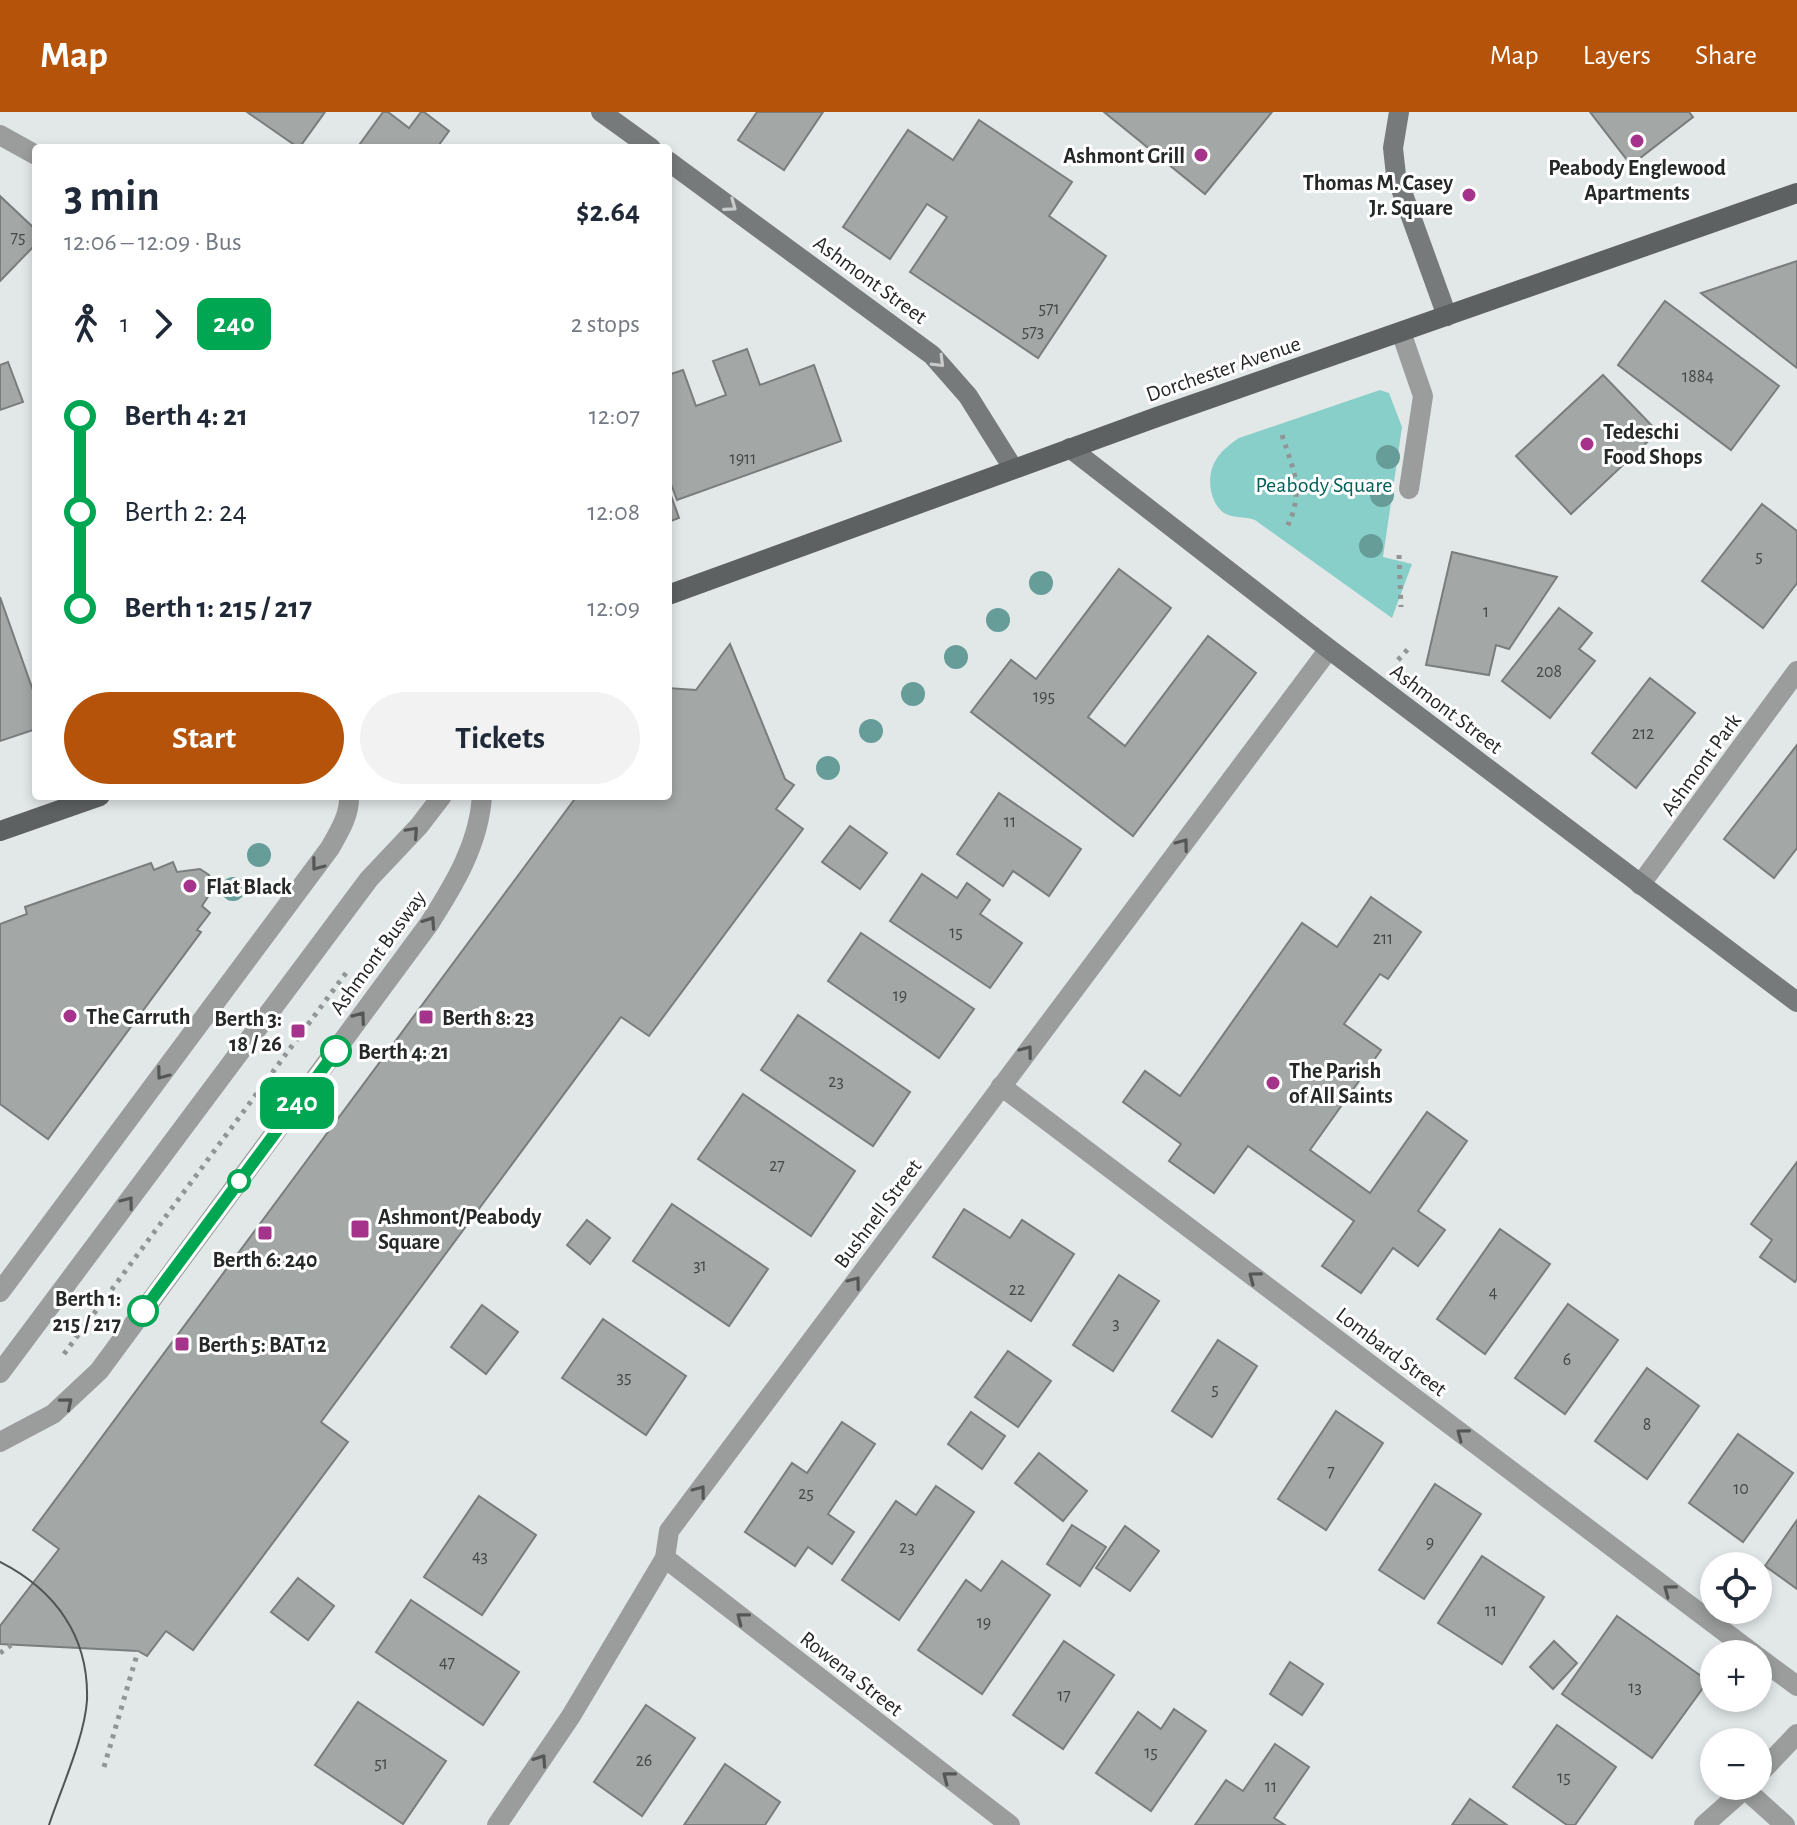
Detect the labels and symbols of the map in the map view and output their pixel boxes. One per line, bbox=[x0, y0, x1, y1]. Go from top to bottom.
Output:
marker: Peabody Englewood Apartments bbox=[1628, 132, 1646, 150]
place label: Ashmont Grill bbox=[1063, 145, 1185, 167]
marker: Ashmont Grill bbox=[1192, 146, 1210, 164]
place label: Peabody Englewood Apartments bbox=[1548, 157, 1726, 204]
place label: Thomas M. Casey Jr. Square bbox=[1303, 172, 1453, 219]
marker: Thomas M. Casey Jr. Square bbox=[1460, 186, 1478, 204]
one-way arrow bbox=[722, 197, 737, 211]
house number: 75 bbox=[10, 229, 26, 247]
street label: Ashmont Street bbox=[810, 232, 931, 328]
house number: 571 bbox=[1038, 300, 1060, 318]
house number: 573 bbox=[1022, 323, 1044, 341]
street label: Dorchester Avenue bbox=[1143, 332, 1303, 406]
one-way arrow bbox=[930, 353, 944, 368]
house number: 1884 bbox=[1682, 368, 1714, 386]
place label: Tedeschi Food Shops bbox=[1603, 421, 1702, 468]
marker: Tedeschi Food Shops bbox=[1578, 435, 1596, 453]
house number: 1911 bbox=[729, 450, 757, 468]
park label: Peabody Square bbox=[1256, 474, 1392, 496]
house number: 5 bbox=[1755, 548, 1763, 566]
house number: 1 bbox=[1483, 603, 1489, 621]
street label: Ashmont Street bbox=[1386, 660, 1507, 758]
house number: 208 bbox=[1536, 663, 1562, 681]
house number: 195 bbox=[1033, 688, 1055, 706]
street label: Ashmont Park bbox=[1657, 709, 1745, 820]
house number: 212 bbox=[1632, 725, 1654, 743]
house number: 11 bbox=[1004, 813, 1016, 831]
one-way arrow bbox=[403, 827, 418, 842]
one-way arrow bbox=[1174, 838, 1188, 852]
one-way arrow bbox=[313, 856, 327, 871]
place label: Flat Black bbox=[206, 876, 292, 898]
marker: Flat Black bbox=[181, 877, 199, 895]
street label: Ashmont Busway bbox=[326, 886, 430, 1019]
one-way arrow bbox=[420, 917, 435, 931]
house number: 15 bbox=[949, 924, 963, 942]
house number: 211 bbox=[1373, 930, 1393, 948]
house number: 19 bbox=[893, 987, 907, 1005]
place label: The Carruth bbox=[86, 1006, 190, 1028]
marker: The Carruth bbox=[61, 1007, 79, 1025]
place label: Berth 8: 23 bbox=[442, 1007, 534, 1029]
place label: Berth 3: 18 / 26 bbox=[214, 1008, 282, 1055]
marker: Berth 8: 23 bbox=[417, 1008, 435, 1026]
one-way arrow bbox=[351, 1011, 365, 1026]
marker: Berth 3: 18 / 26 bbox=[289, 1022, 307, 1040]
marker: Berth 4: 21 bbox=[321, 1036, 351, 1066]
place label: Berth 4: 21 bbox=[358, 1041, 449, 1063]
one-way arrow bbox=[1018, 1046, 1032, 1060]
place label: The Parish of All Saints bbox=[1289, 1060, 1393, 1107]
one-way arrow bbox=[158, 1065, 172, 1080]
house number: 23 bbox=[828, 1073, 844, 1091]
marker: The Parish of All Saints bbox=[1264, 1074, 1282, 1092]
line badge: 240 bbox=[251, 1077, 343, 1129]
street label: Bushnell Street bbox=[830, 1155, 926, 1272]
house number: 27 bbox=[769, 1157, 785, 1175]
unlabelled marker bbox=[228, 1170, 250, 1192]
one-way arrow bbox=[118, 1197, 133, 1211]
place label: Ashmont/Peabody Square bbox=[378, 1206, 541, 1253]
marker: Ashmont/Peabody Square bbox=[349, 1218, 371, 1240]
marker: Berth 6: 240 bbox=[256, 1224, 274, 1242]
place label: Berth 6: 240 bbox=[212, 1249, 318, 1271]
house number: 31 bbox=[693, 1257, 707, 1275]
one-way arrow bbox=[1248, 1273, 1263, 1287]
one-way arrow bbox=[845, 1276, 860, 1291]
house number: 22 bbox=[1009, 1281, 1025, 1299]
house number: 4 bbox=[1489, 1284, 1498, 1302]
place label: Berth 1: 215 / 217 bbox=[53, 1288, 121, 1335]
marker: Berth 1: 215 / 217 bbox=[128, 1296, 158, 1326]
street label: Lombard Street bbox=[1332, 1303, 1451, 1400]
house number: 3 bbox=[1112, 1315, 1120, 1333]
place label: Berth 5: BAT 12 bbox=[198, 1334, 327, 1356]
marker: Berth 5: BAT 12 bbox=[173, 1335, 191, 1353]
house number: 6 bbox=[1563, 1351, 1571, 1369]
house number: 35 bbox=[617, 1369, 631, 1387]
house number: 5 bbox=[1211, 1381, 1219, 1399]
one-way arrow bbox=[58, 1398, 72, 1413]
house number: 8 bbox=[1643, 1416, 1651, 1434]
one-way arrow bbox=[1456, 1429, 1471, 1443]
house number: 7 bbox=[1327, 1463, 1335, 1481]
house number: 10 bbox=[1733, 1480, 1749, 1498]
one-way arrow bbox=[690, 1485, 704, 1499]
house number: 25 bbox=[798, 1485, 814, 1503]
house number: 9 bbox=[1426, 1534, 1434, 1552]
house number: 23 bbox=[899, 1539, 915, 1557]
house number: 43 bbox=[472, 1548, 488, 1566]
one-way arrow bbox=[1664, 1586, 1678, 1600]
house number: 11 bbox=[1485, 1602, 1497, 1620]
one-way arrow bbox=[736, 1614, 751, 1628]
house number: 19 bbox=[977, 1614, 991, 1632]
street label: Rowena Street bbox=[796, 1627, 907, 1720]
house number: 47 bbox=[439, 1654, 455, 1672]
house number: 13 bbox=[1628, 1679, 1642, 1697]
house number: 17 bbox=[1057, 1687, 1071, 1705]
house number: 15 bbox=[1144, 1744, 1158, 1762]
house number: 26 bbox=[636, 1752, 652, 1770]
house number: 51 bbox=[374, 1755, 388, 1773]
one-way arrow bbox=[531, 1755, 546, 1769]
house number: 15 bbox=[1557, 1769, 1571, 1787]
one-way arrow bbox=[942, 1773, 957, 1787]
house number: 11 bbox=[1265, 1778, 1277, 1796]

